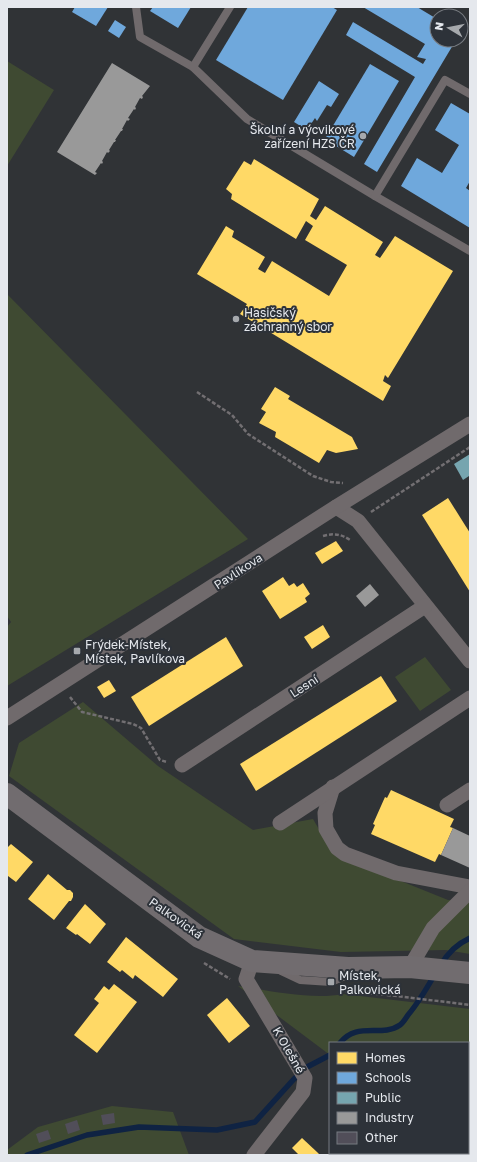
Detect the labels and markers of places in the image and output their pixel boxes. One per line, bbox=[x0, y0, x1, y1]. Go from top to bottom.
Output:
place label: Školní a výcvikové zařízení HZS ČR bbox=[250, 122, 355, 151]
marker: Školní a výcvikové zařízení HZS ČR bbox=[358, 131, 368, 141]
place label: Hasičský záchranný sbor bbox=[244, 305, 332, 334]
marker: Hasičský záchranný sbor bbox=[231, 314, 241, 324]
place label: Frýdek-Místek, Místek, Pavlíkova bbox=[85, 637, 185, 666]
marker: Frýdek-Místek, Místek, Pavlíkova bbox=[72, 646, 82, 656]
place label: Místek, Palkovická bbox=[339, 968, 401, 997]
marker: Místek, Palkovická bbox=[326, 977, 336, 987]

